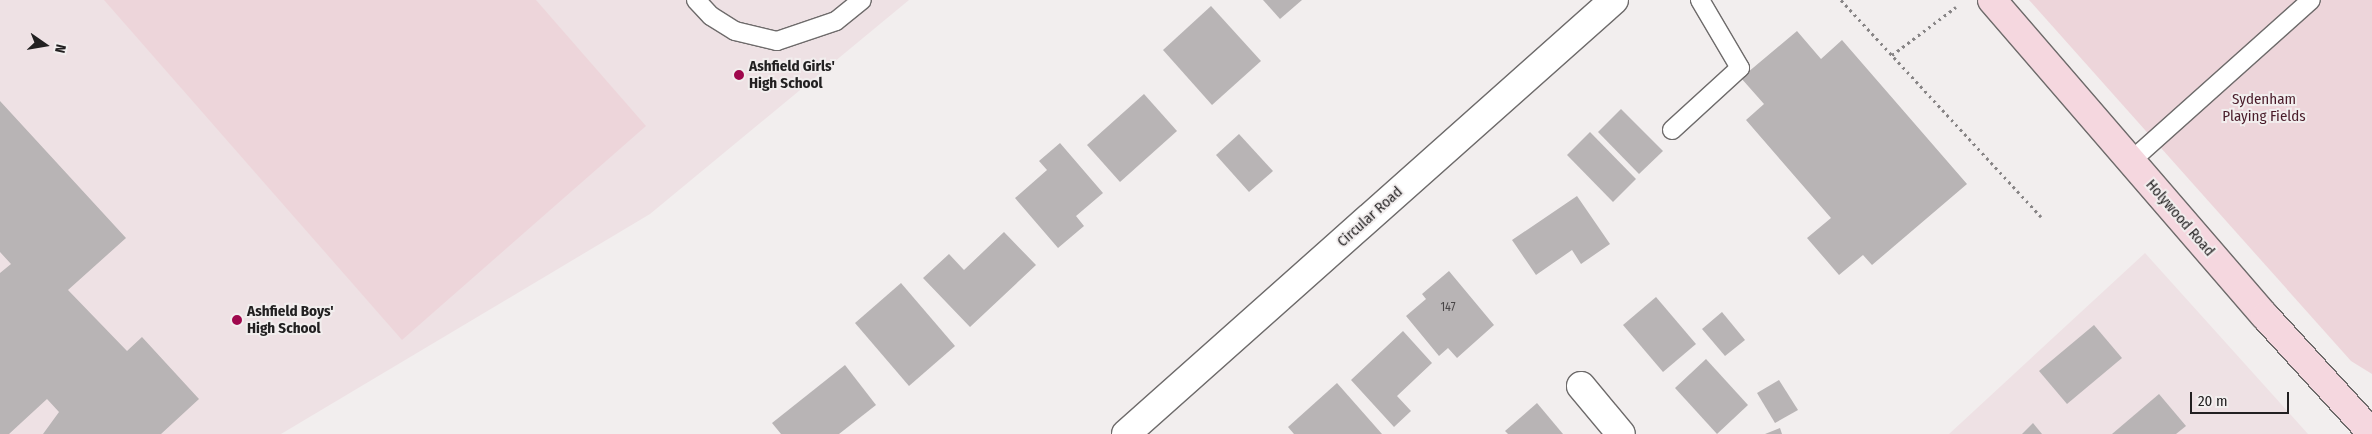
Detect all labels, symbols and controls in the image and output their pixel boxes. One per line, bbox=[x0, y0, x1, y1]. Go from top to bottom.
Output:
north arrow bbox=[20, 20, 70, 70]
text: N bbox=[51, 42, 69, 54]
place label: Ashfield Girls' High School bbox=[749, 57, 835, 92]
marker: Ashfield Girls' High School bbox=[733, 69, 745, 81]
park label: Sydenham Playing Fields bbox=[2222, 90, 2306, 125]
street label: Holywood Road bbox=[2142, 176, 2218, 260]
street label: Circular Road bbox=[1334, 183, 1406, 251]
house number: 147 bbox=[1440, 301, 1456, 315]
place label: Ashfield Boys' High School bbox=[247, 302, 334, 337]
marker: Ashfield Boys' High School bbox=[231, 314, 243, 326]
scale bar bbox=[2192, 382, 2291, 414]
text: 20 m bbox=[2198, 392, 2228, 410]

